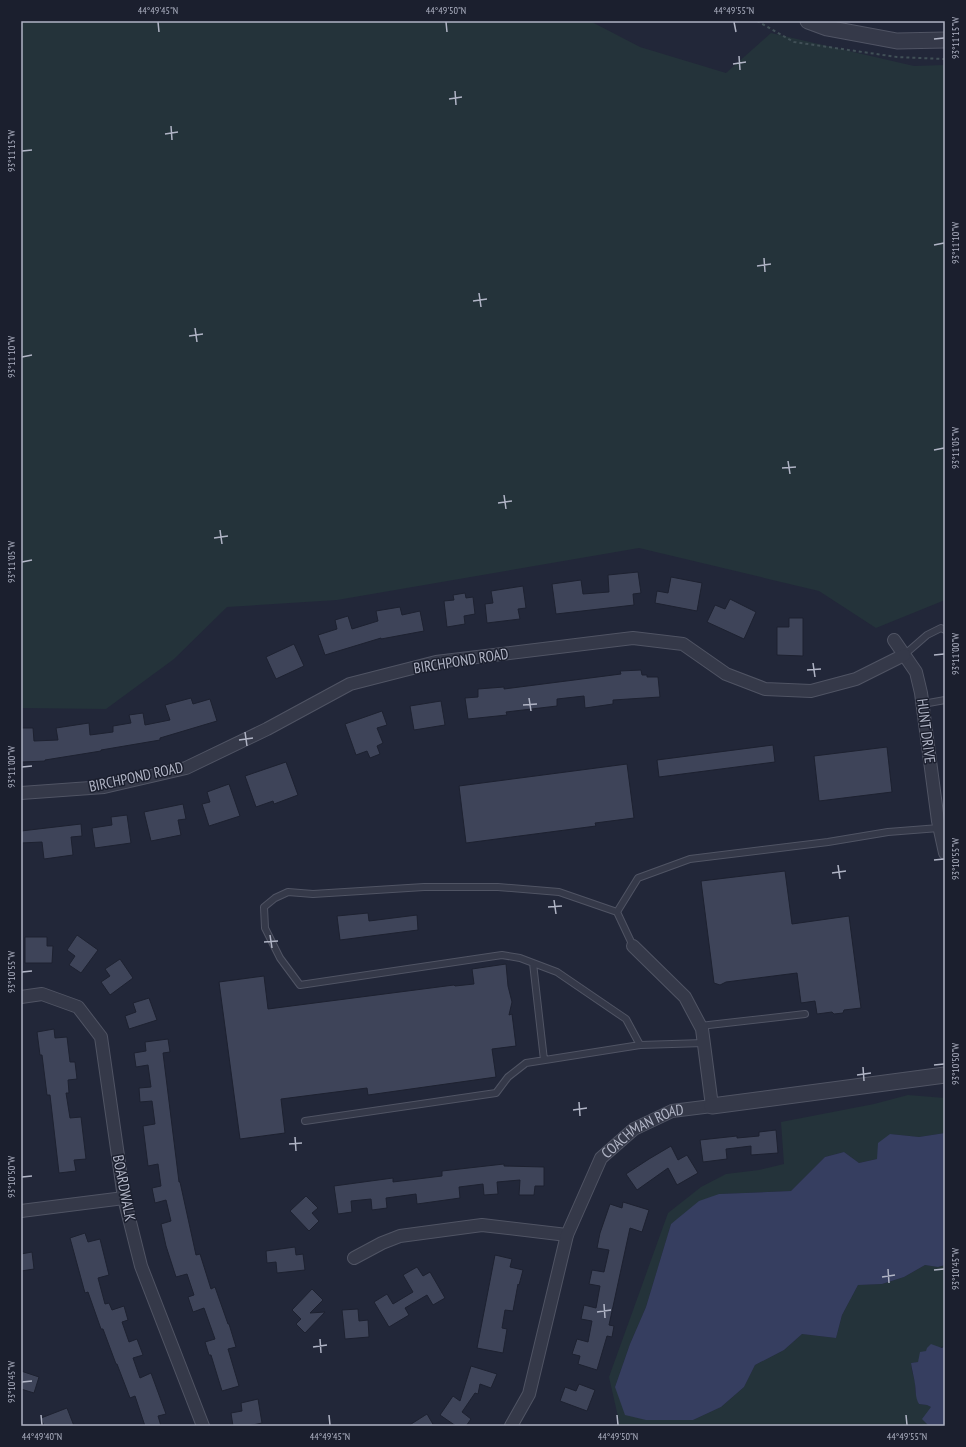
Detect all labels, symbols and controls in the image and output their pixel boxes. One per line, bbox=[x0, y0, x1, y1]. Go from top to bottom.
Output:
text: 44°49'45"N bbox=[138, 4, 178, 17]
text: 44°49'50"N bbox=[426, 4, 466, 17]
text: 44°49'55"N bbox=[714, 4, 754, 17]
text: 93°11'15"W bbox=[949, 17, 962, 59]
text: 93°11'15"W bbox=[5, 130, 18, 172]
text: 93°11'10"W bbox=[949, 222, 962, 264]
text: 93°11'10"W bbox=[5, 336, 18, 378]
text: 93°11'05"W bbox=[949, 427, 962, 469]
text: 93°11'05"W bbox=[5, 541, 18, 583]
text: 93°11'00"W bbox=[949, 633, 962, 675]
street label: BIRCHPOND ROAD bbox=[412, 644, 510, 677]
street label: HUNT DRIVE bbox=[913, 697, 940, 764]
text: 93°11'00"W bbox=[5, 746, 18, 788]
street label: BIRCHPOND ROAD bbox=[87, 757, 185, 796]
text: 93°10'55"W bbox=[949, 838, 962, 880]
text: 93°10'55"W bbox=[5, 951, 18, 993]
text: 93°10'50"W bbox=[949, 1043, 962, 1085]
street label: COACHMAN ROAD bbox=[597, 1100, 685, 1162]
street label: BOARDWALK bbox=[109, 1153, 140, 1223]
text: 93°10'50"W bbox=[5, 1156, 18, 1198]
text: 93°10'45"W bbox=[949, 1248, 962, 1290]
text: 93°10'45"W bbox=[5, 1361, 18, 1403]
text: 44°49'40"N bbox=[22, 1430, 62, 1443]
text: 44°49'45"N bbox=[310, 1430, 350, 1443]
text: 44°49'50"N bbox=[598, 1430, 638, 1443]
text: 44°49'55"N bbox=[887, 1430, 927, 1443]

